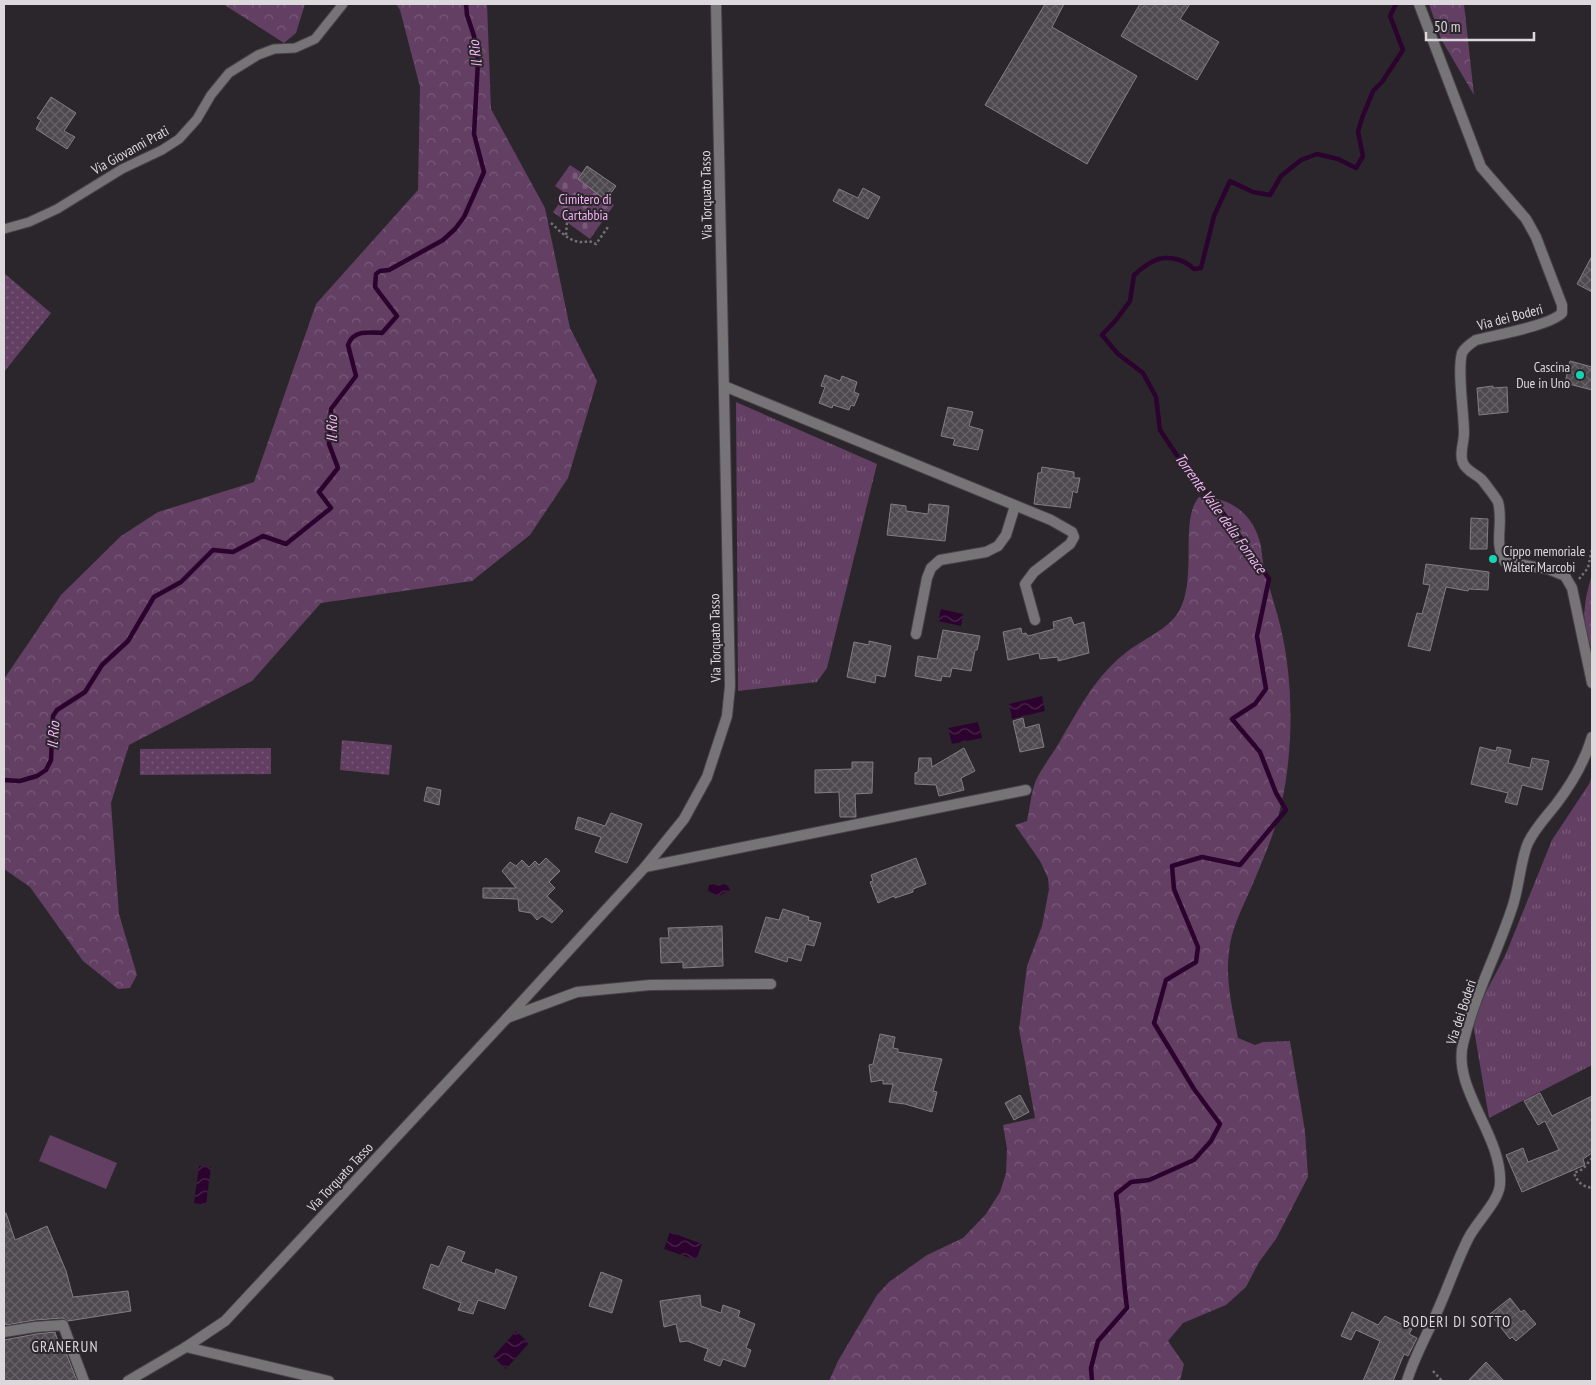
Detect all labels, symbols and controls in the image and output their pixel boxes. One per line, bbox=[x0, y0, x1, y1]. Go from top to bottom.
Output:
scale bar bbox=[1426, 10, 1534, 42]
text: 50 m bbox=[1434, 17, 1460, 36]
water label: Il Rio bbox=[464, 38, 486, 69]
street label: Via Giovanni Prati bbox=[87, 121, 172, 179]
street label: Via Torquato Tasso bbox=[696, 150, 716, 241]
park label: Cimitero di Cartabbia bbox=[558, 190, 612, 224]
street label: Via dei Boderi bbox=[1474, 300, 1545, 335]
place label: Cascina Due in Uno bbox=[1516, 358, 1570, 392]
marker: Cascina Due in Uno bbox=[1574, 369, 1586, 381]
water label: Il Rio bbox=[322, 414, 341, 443]
water label: Torrente Valle della Fornace bbox=[1171, 449, 1271, 577]
place label: Cippo memoriale Walter Marcobi bbox=[1503, 542, 1585, 576]
marker: Cippo memoriale Walter Marcobi bbox=[1487, 553, 1499, 565]
street label: Via Torquato Tasso bbox=[705, 593, 725, 684]
water label: Il Rio bbox=[43, 719, 64, 749]
street label: Via dei Boderi bbox=[1442, 977, 1480, 1048]
street label: Via Torquato Tasso bbox=[302, 1138, 377, 1216]
district label: BODERI DI SOTTO bbox=[1403, 1312, 1511, 1331]
district label: GRANERUN bbox=[32, 1337, 98, 1356]

